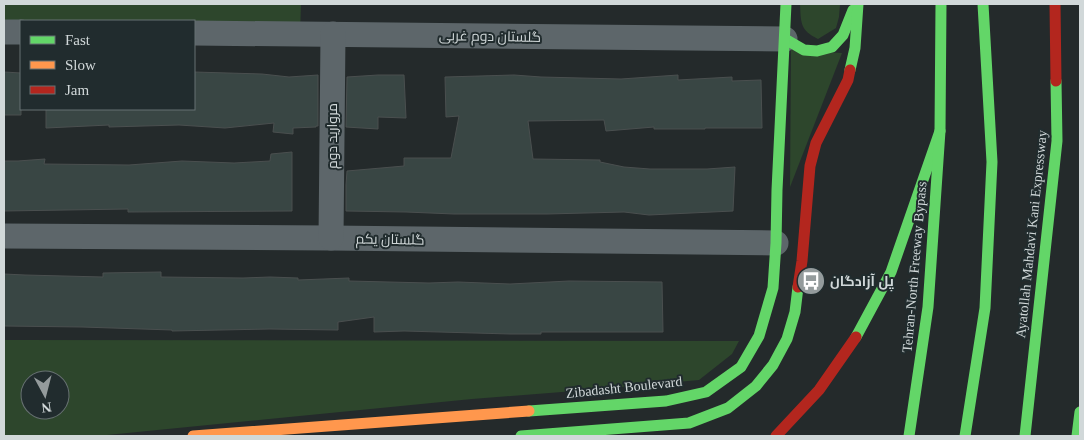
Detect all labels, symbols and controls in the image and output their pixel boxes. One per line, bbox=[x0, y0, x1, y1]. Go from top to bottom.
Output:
legend bbox=[20, 20, 195, 110]
street label: گلستان دوم غربی bbox=[439, 28, 541, 47]
text: Fast bbox=[65, 32, 91, 48]
text: Slow bbox=[65, 57, 96, 73]
text: Jam bbox=[65, 82, 89, 98]
street label: مروارید دوم bbox=[325, 103, 342, 169]
street label: Ayatollah Mahdavi Kani Expressway bbox=[1013, 129, 1050, 339]
street label: Tehran-North Freeway Bypass bbox=[900, 181, 929, 353]
street label: گلستان یکم bbox=[355, 231, 425, 250]
bus stop icon: پل آزادگان bbox=[796, 266, 826, 296]
place label: پل آزادگان bbox=[830, 273, 894, 292]
north arrow bbox=[20, 370, 70, 420]
street label: Zibadasht Boulevard bbox=[565, 374, 683, 401]
text: N bbox=[41, 399, 52, 415]

